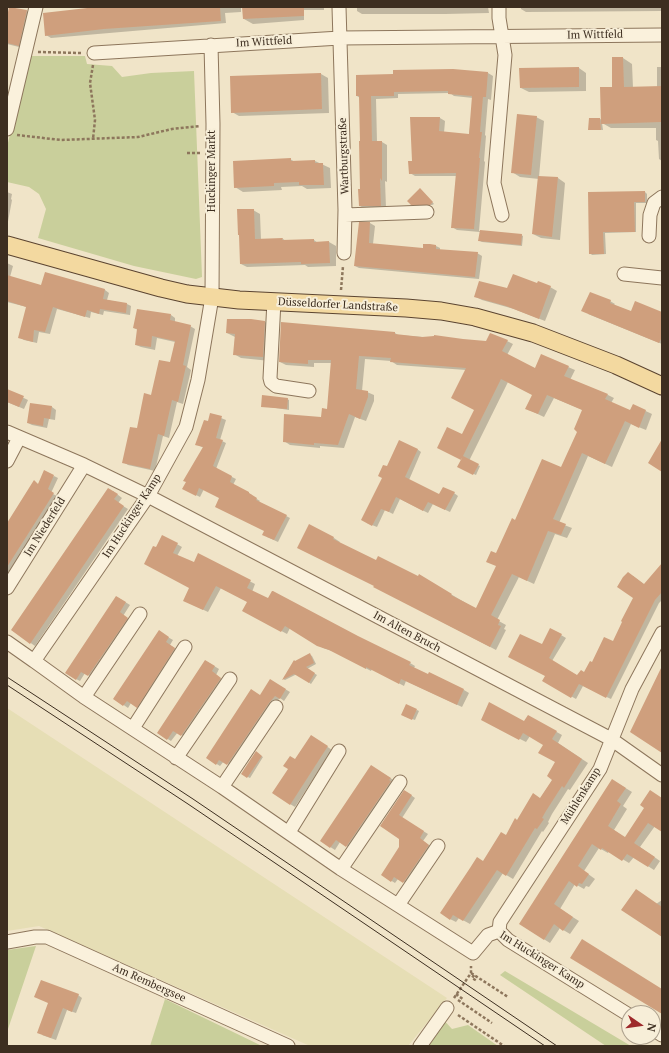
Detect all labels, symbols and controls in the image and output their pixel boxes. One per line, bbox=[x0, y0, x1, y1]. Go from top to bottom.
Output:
street label: Im Wittfeld bbox=[567, 28, 623, 42]
street label: Im Wittfeld bbox=[236, 34, 292, 50]
street label: Wartburgstraße bbox=[336, 117, 352, 195]
street label: Huckinger Markt bbox=[205, 130, 219, 212]
street label: Düsseldorfer Landstraße bbox=[278, 295, 398, 315]
street label: Im Huckinger Kamp bbox=[100, 471, 164, 561]
street label: Im Niederfeld bbox=[22, 495, 68, 559]
street label: Im Alten Bruch bbox=[371, 609, 443, 655]
street label: Mühlenkamp bbox=[558, 765, 604, 827]
street label: Im Huckinger Kamp bbox=[497, 929, 587, 991]
street label: Am Rembergsee bbox=[110, 961, 188, 1005]
north arrow bbox=[621, 1005, 661, 1045]
text: N bbox=[644, 1022, 659, 1033]

